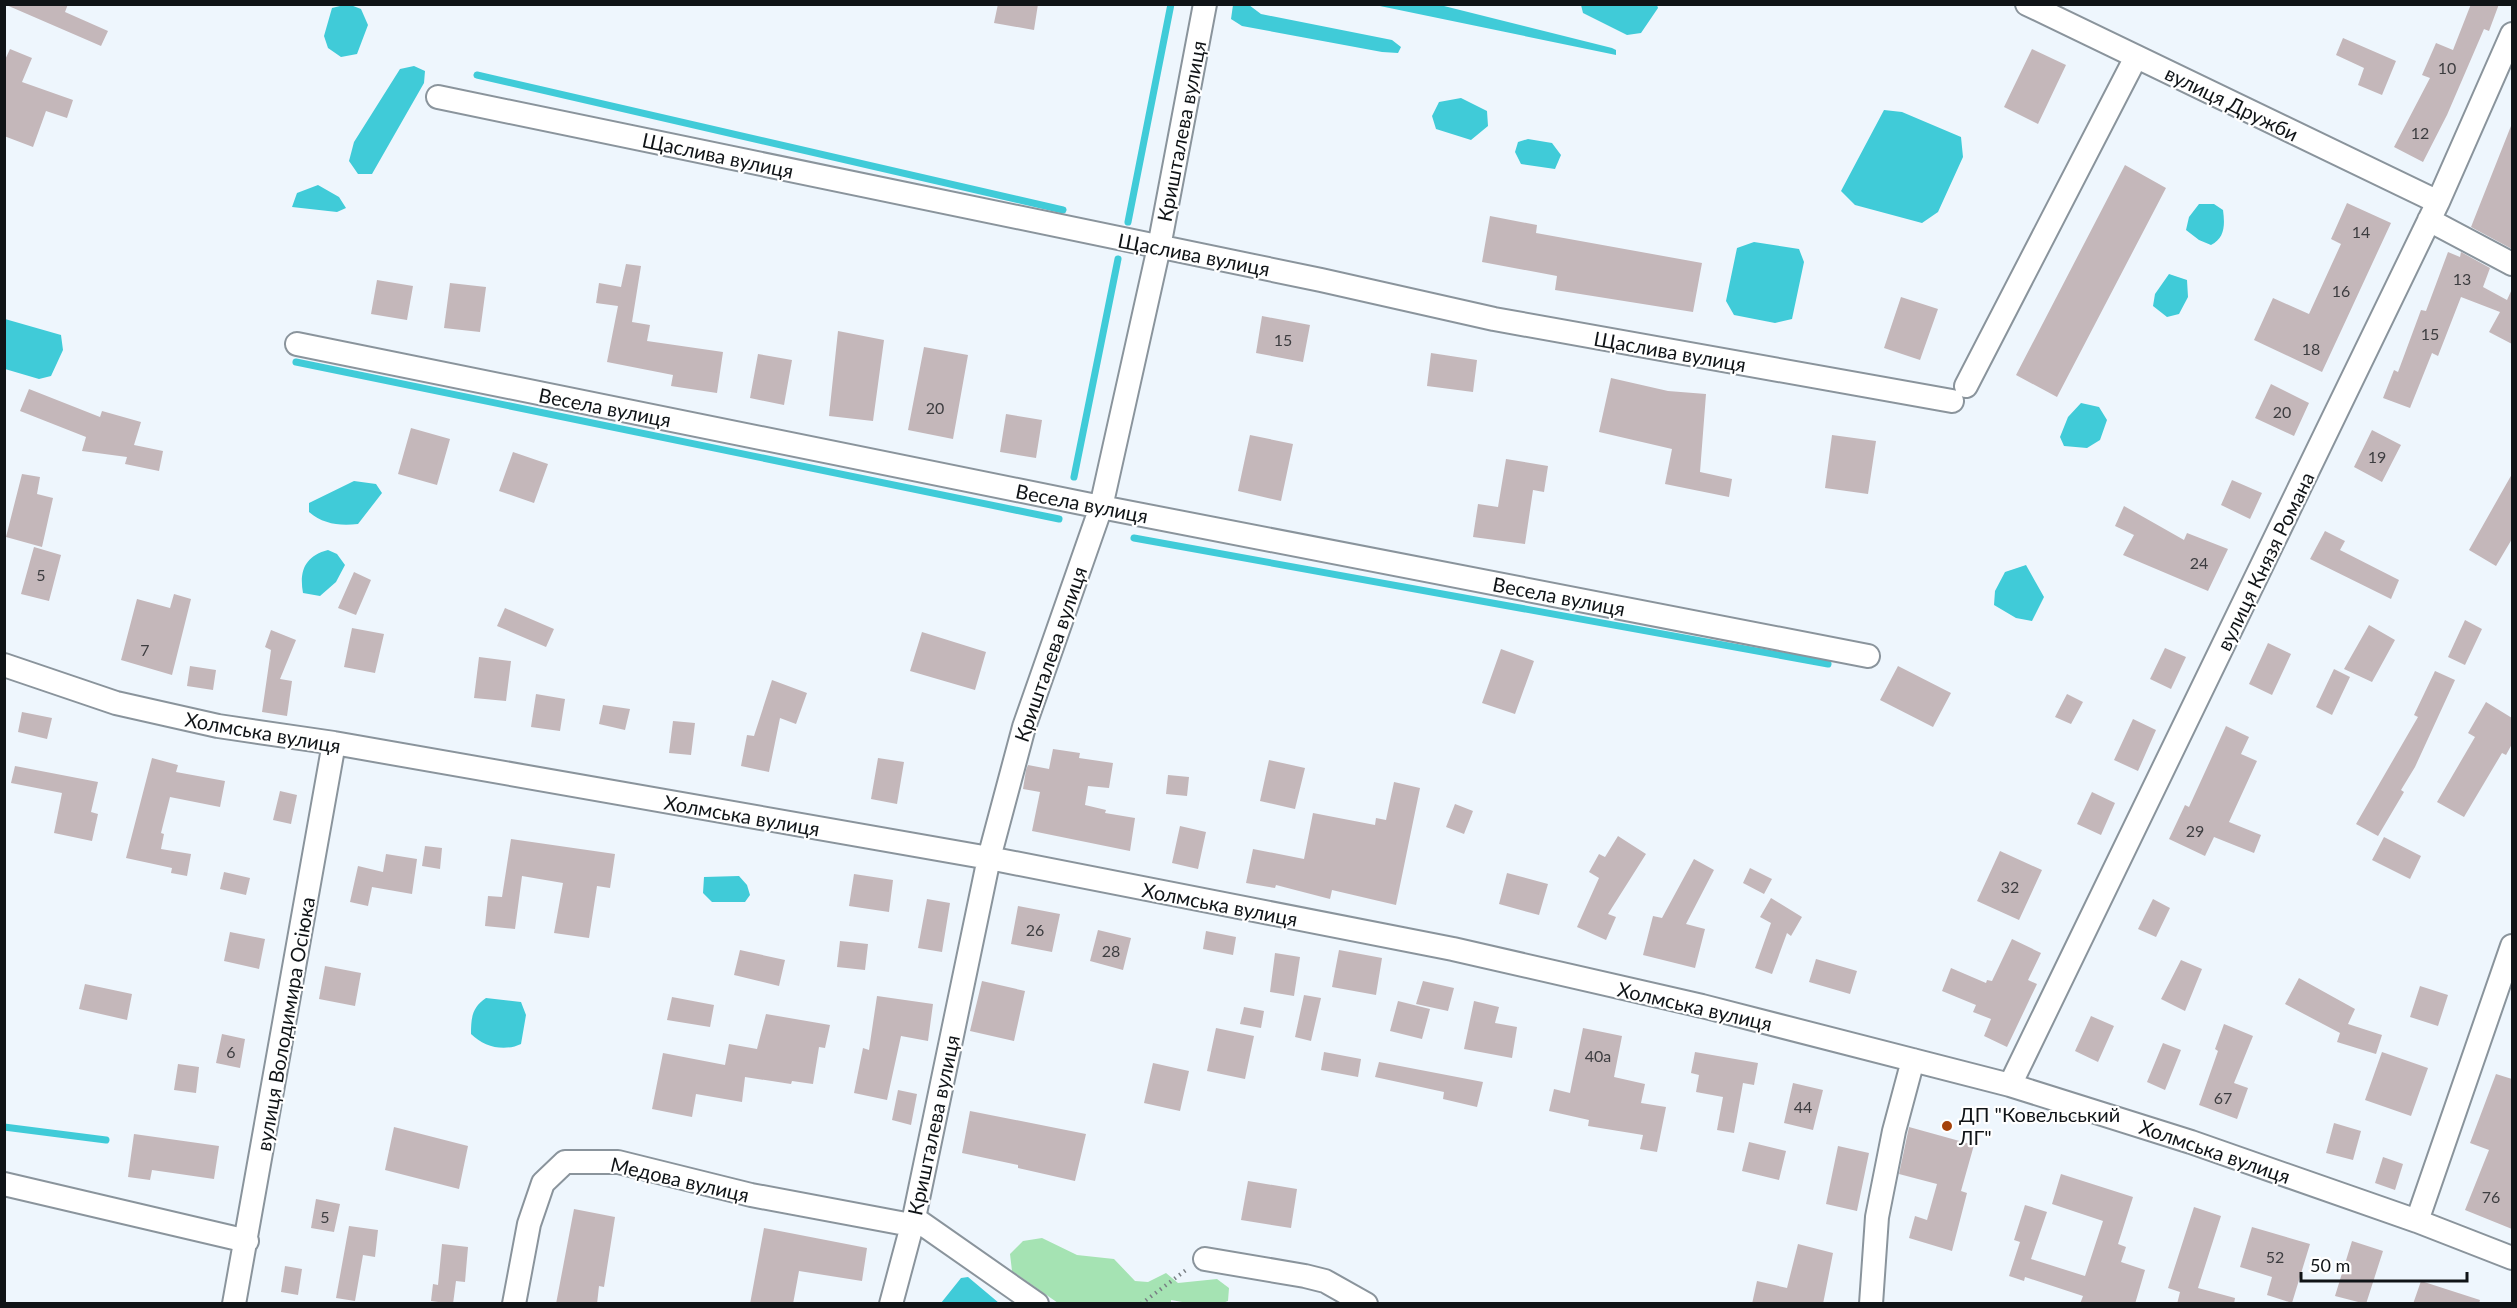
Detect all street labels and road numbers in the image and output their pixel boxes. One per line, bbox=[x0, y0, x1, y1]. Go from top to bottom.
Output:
street label: Кришталева вулиця bbox=[1152, 38, 1210, 224]
street label: вулиця Дружби bbox=[2162, 60, 2302, 146]
street label: Щаслива вулиця bbox=[640, 127, 796, 183]
street label: Щаслива вулиця bbox=[1116, 228, 1272, 280]
street label: Щаслива вулиця bbox=[1592, 326, 1748, 376]
street label: Весела вулиця bbox=[537, 382, 673, 432]
street label: вулиця Князя Романа bbox=[2211, 468, 2319, 654]
street label: Весела вулиця bbox=[1014, 478, 1150, 528]
street label: Кришталева вулиця bbox=[1009, 563, 1091, 745]
street label: Весела вулиця bbox=[1491, 571, 1627, 621]
street label: Холмська вулиця bbox=[183, 706, 343, 758]
street label: Холмська вулиця bbox=[662, 789, 822, 841]
street label: Холмська вулиця bbox=[1140, 877, 1300, 931]
street label: вулиця Володимира Осіюка bbox=[251, 895, 319, 1153]
street label: Холмська вулиця bbox=[1615, 977, 1775, 1035]
street label: Кришталева вулиця bbox=[902, 1033, 964, 1217]
street label: Холмська вулиця bbox=[2136, 1114, 2294, 1188]
street label: Медова вулиця bbox=[608, 1151, 752, 1207]

